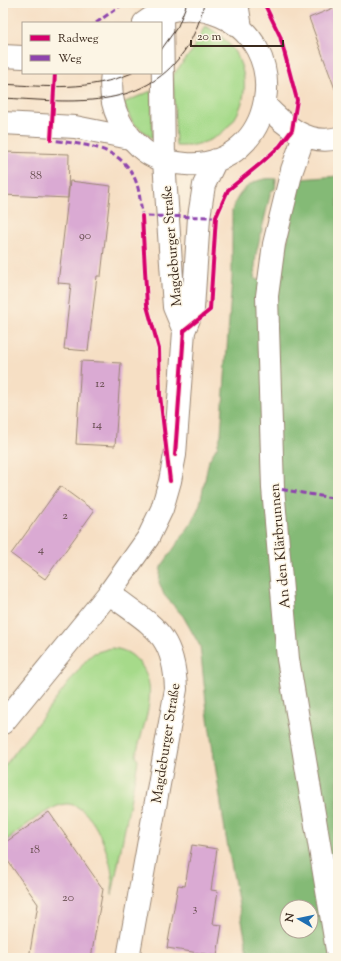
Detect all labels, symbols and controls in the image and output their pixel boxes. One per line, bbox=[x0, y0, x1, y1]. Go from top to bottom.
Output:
legend bbox=[22, 22, 162, 74]
scale bar bbox=[191, 22, 283, 48]
text: 20 m bbox=[197, 28, 222, 46]
text: Radweg bbox=[58, 30, 99, 48]
text: Weg bbox=[58, 50, 82, 68]
house number: 88 bbox=[30, 167, 42, 185]
street label: Magdeburger Straße bbox=[158, 185, 188, 307]
house number: 90 bbox=[79, 227, 91, 245]
house number: 12 bbox=[95, 375, 105, 393]
house number: 14 bbox=[92, 416, 102, 434]
street label: An den Klärbrunnen bbox=[266, 482, 296, 609]
house number: 2 bbox=[62, 507, 68, 525]
house number: 4 bbox=[38, 541, 44, 559]
street label: Magdeburger Straße bbox=[148, 682, 186, 805]
house number: 18 bbox=[30, 841, 40, 859]
house number: 20 bbox=[62, 889, 74, 907]
north arrow bbox=[279, 899, 319, 939]
house number: 3 bbox=[193, 900, 198, 918]
text: N bbox=[281, 912, 299, 924]

